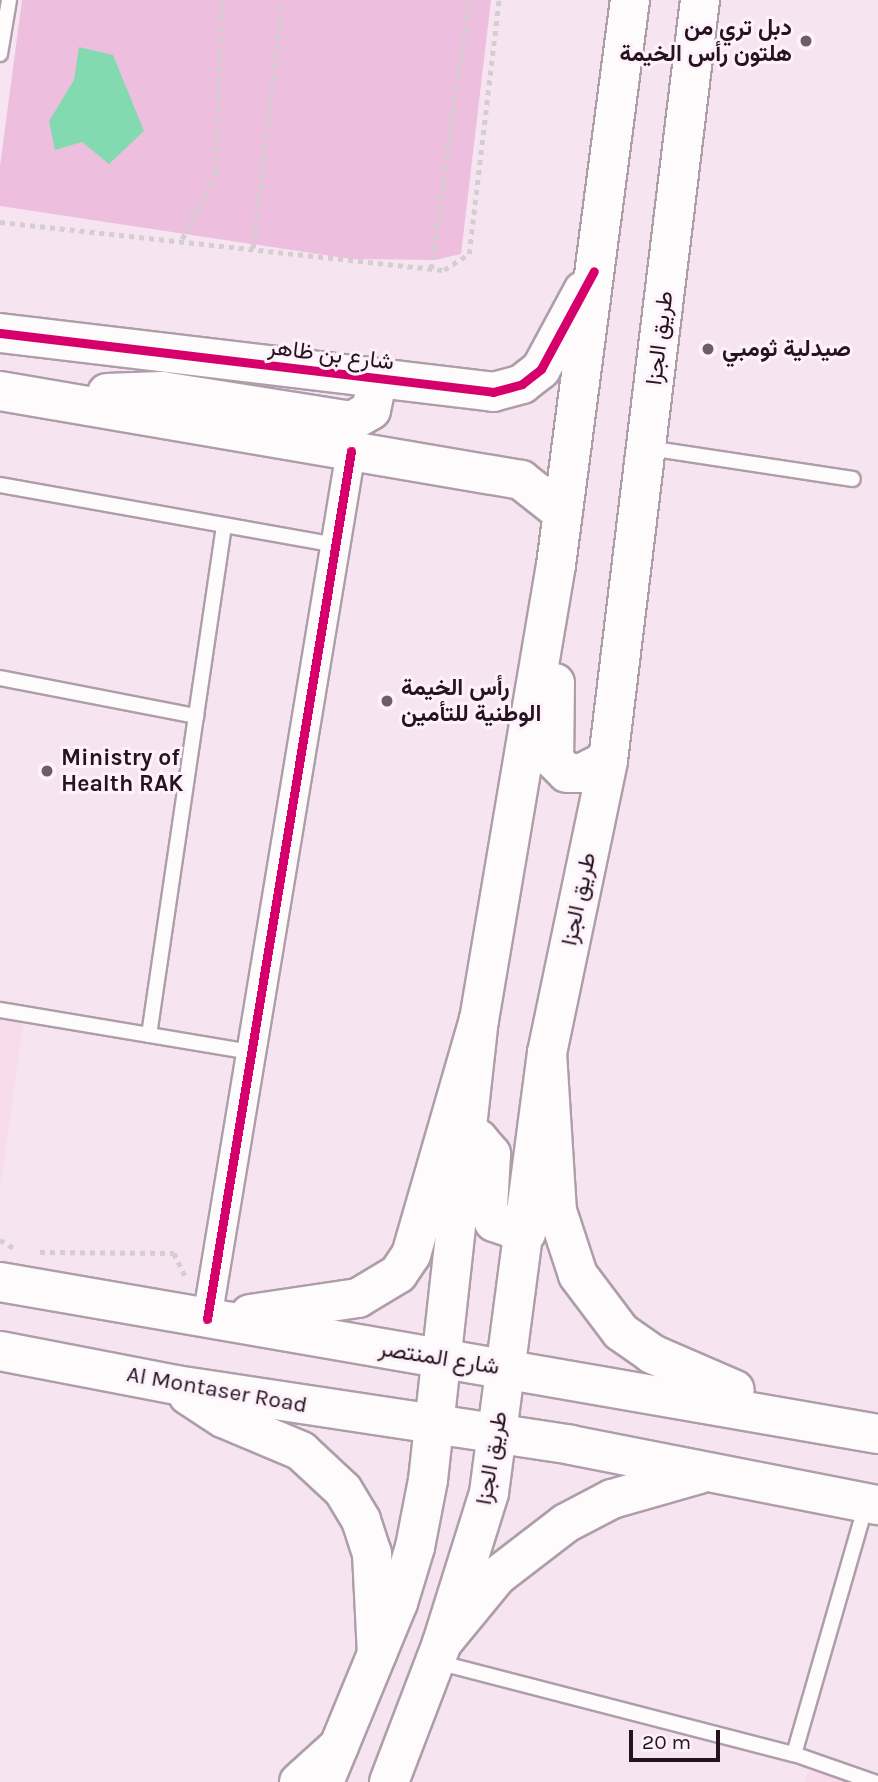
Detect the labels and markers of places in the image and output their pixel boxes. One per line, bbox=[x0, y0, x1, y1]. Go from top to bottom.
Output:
place label: دبل تري من هلتون رأس الخيمة bbox=[620, 14, 792, 68]
marker: دبل تري من هلتون رأس الخيمة bbox=[798, 33, 814, 49]
place label: صيدلية ثومبي bbox=[722, 335, 851, 363]
marker: صيدلية ثومبي bbox=[700, 341, 716, 357]
place label: رأس الخيمة الوطنية للتأمين bbox=[401, 674, 541, 728]
marker: رأس الخيمة الوطنية للتأمين bbox=[379, 693, 395, 709]
place label: Ministry of Health RAK bbox=[61, 744, 183, 798]
marker: Ministry of Health RAK bbox=[39, 763, 55, 779]

